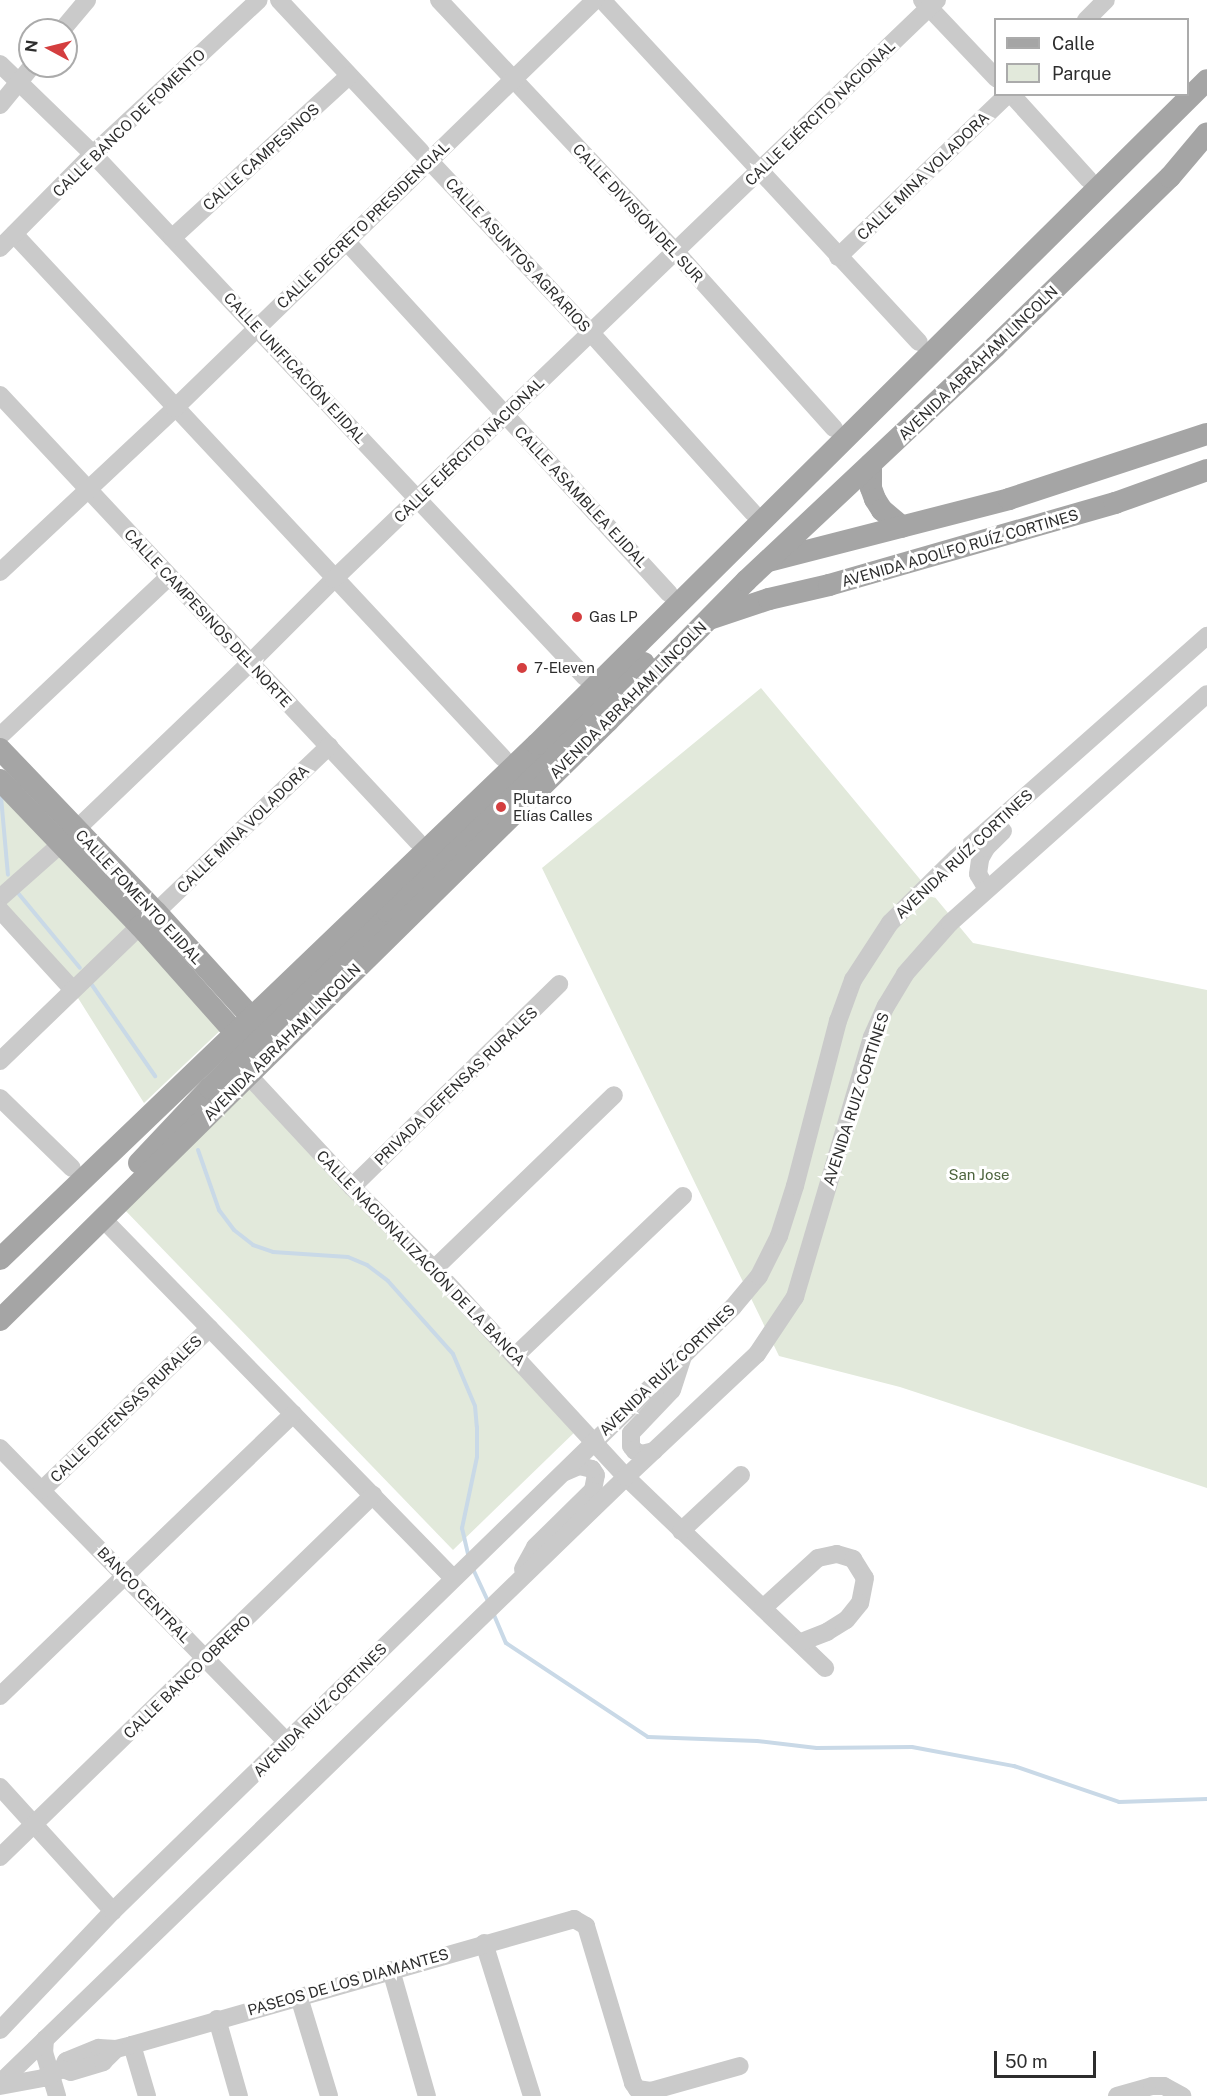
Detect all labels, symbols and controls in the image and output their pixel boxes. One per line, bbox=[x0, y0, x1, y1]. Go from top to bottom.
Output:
north arrow bbox=[18, 18, 78, 78]
legend bbox=[994, 18, 1189, 96]
text: Calle bbox=[1052, 33, 1095, 54]
street label: CALLE EJÉRCITO NACIONAL bbox=[741, 37, 899, 189]
text: N bbox=[21, 39, 42, 53]
street label: CALLE BANCO DE FOMENTO bbox=[49, 45, 209, 201]
text: Parque bbox=[1052, 63, 1112, 84]
street label: CALLE CAMPESINOS bbox=[199, 100, 323, 214]
street label: CALLE MINA VOLADORA bbox=[853, 108, 993, 244]
street label: CALLE DECRETO PRESIDENCIAL bbox=[273, 138, 453, 312]
street label: CALLE DIVISIÓN DEL SUR bbox=[569, 140, 707, 286]
street label: CALLE ASUNTOS AGRARIOS bbox=[442, 174, 594, 336]
street label: AVENIDA ABRAHAM LINCOLN bbox=[895, 282, 1061, 444]
street label: CALLE UNIFICACIÓN EJIDAL bbox=[220, 289, 370, 447]
street label: CALLE EJÉRCITO NACIONAL bbox=[390, 374, 548, 526]
street label: CALLE ASAMBLEA EJIDAL bbox=[511, 423, 651, 571]
street label: AVENIDA ADOLFO RUÍZ CORTINES bbox=[839, 506, 1081, 590]
street label: CALLE CAMPESINOS DEL NORTE bbox=[121, 525, 295, 711]
place label: Gas LP bbox=[589, 608, 638, 626]
marker: Gas LP bbox=[570, 610, 584, 624]
street label: AVENIDA ABRAHAM LINCOLN bbox=[546, 618, 710, 782]
place label: 7-Eleven bbox=[534, 659, 595, 677]
marker: 7-Eleven bbox=[515, 661, 529, 675]
street label: CALLE MINA VOLADORA bbox=[173, 761, 313, 897]
street label: AVENIDA RUÍZ CORTINES bbox=[892, 786, 1036, 922]
place label: Plutarco Elías Calles bbox=[513, 789, 593, 824]
marker: Plutarco Elías Calles bbox=[494, 800, 508, 814]
street label: CALLE FOMENTO EJIDAL bbox=[72, 826, 206, 968]
street label: AVENIDA ABRAHAM LINCOLN bbox=[200, 960, 364, 1124]
street label: PRIVADA DEFENSAS RURALES bbox=[371, 1003, 541, 1169]
street label: AVENIDA RUIZ CORTINES bbox=[819, 1010, 893, 1188]
street label: CALLE NACIONALIZACIÓN DE LA BANCA bbox=[313, 1147, 529, 1369]
park label: San Jose bbox=[949, 1166, 1009, 1184]
street label: AVENIDA RUÍZ CORTINES bbox=[596, 1301, 738, 1439]
street label: CALLE DEFENSAS RURALES bbox=[46, 1332, 206, 1486]
street label: BANCO CENTRAL bbox=[94, 1543, 194, 1647]
street label: CALLE BANCO OBRERO bbox=[120, 1612, 254, 1742]
street label: AVENIDA RUÍZ CORTINES bbox=[250, 1640, 390, 1780]
street label: PASEOS DE LOS DIAMANTES bbox=[245, 1945, 451, 2019]
scale bar bbox=[997, 2039, 1099, 2077]
text: 50 m bbox=[1005, 2051, 1048, 2072]

